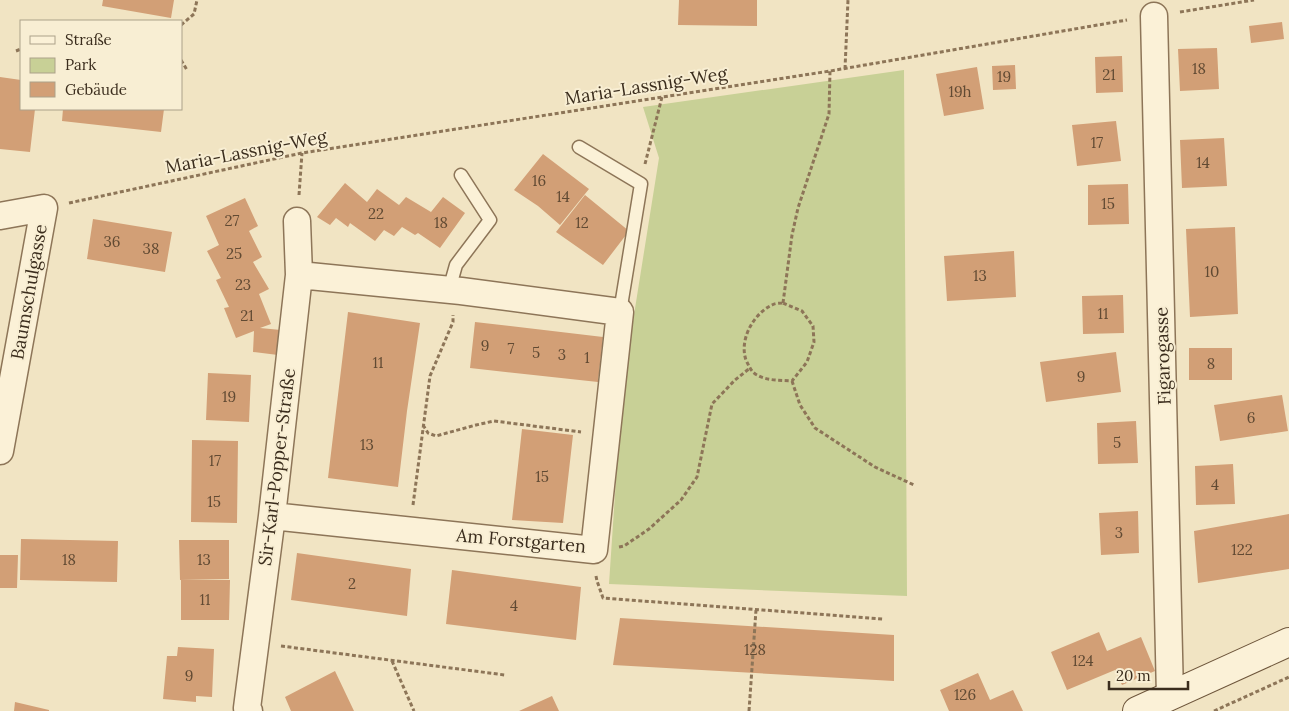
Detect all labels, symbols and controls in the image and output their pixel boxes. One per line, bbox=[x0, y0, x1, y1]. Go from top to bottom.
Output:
legend bbox=[20, 20, 182, 110]
text: Straße bbox=[65, 30, 112, 49]
text: Park bbox=[65, 55, 96, 74]
house number: 18 bbox=[1192, 59, 1206, 78]
street label: Maria-Lassnig-Weg bbox=[563, 61, 730, 110]
house number: 21 bbox=[1102, 65, 1116, 84]
house number: 19 bbox=[997, 67, 1011, 86]
text: Gebäude bbox=[65, 80, 127, 99]
house number: 19h bbox=[948, 82, 972, 101]
street label: Maria-Lassnig-Weg bbox=[163, 124, 330, 178]
house number: 17 bbox=[1091, 133, 1103, 152]
house number: 14 bbox=[1196, 153, 1210, 172]
house number: 16 bbox=[532, 171, 546, 190]
house number: 14 bbox=[556, 187, 570, 206]
house number: 15 bbox=[1101, 194, 1115, 213]
house number: 22 bbox=[368, 204, 384, 223]
house number: 27 bbox=[225, 211, 240, 230]
house number: 18 bbox=[434, 213, 448, 232]
house number: 12 bbox=[575, 213, 589, 232]
street label: Baumschulgasse bbox=[5, 222, 52, 361]
house number: 36 bbox=[103, 232, 121, 251]
house number: 38 bbox=[143, 239, 159, 258]
house number: 25 bbox=[226, 244, 242, 263]
house number: 10 bbox=[1205, 262, 1219, 281]
house number: 13 bbox=[973, 266, 987, 285]
house number: 23 bbox=[235, 275, 251, 294]
house number: 11 bbox=[1098, 304, 1108, 323]
house number: 21 bbox=[240, 306, 254, 325]
street label: Figarogasse bbox=[1149, 306, 1176, 405]
house number: 9 bbox=[481, 336, 489, 355]
house number: 7 bbox=[508, 339, 515, 358]
house number: 5 bbox=[532, 343, 540, 362]
house number: 3 bbox=[558, 345, 566, 364]
house number: 1 bbox=[584, 348, 590, 367]
house number: 11 bbox=[373, 353, 383, 372]
house number: 8 bbox=[1207, 354, 1215, 373]
street label: Sir-Karl-Popper-Straße bbox=[253, 367, 300, 567]
house number: 9 bbox=[1077, 367, 1085, 386]
house number: 19 bbox=[222, 387, 236, 406]
house number: 6 bbox=[1247, 408, 1255, 427]
house number: 5 bbox=[1113, 433, 1121, 452]
house number: 13 bbox=[360, 435, 374, 454]
house number: 17 bbox=[209, 451, 221, 470]
house number: 15 bbox=[535, 467, 549, 486]
house number: 4 bbox=[1211, 475, 1219, 494]
house number: 15 bbox=[207, 492, 221, 511]
street label: Am Forstgarten bbox=[454, 523, 587, 558]
house number: 3 bbox=[1115, 523, 1123, 542]
house number: 122 bbox=[1231, 540, 1253, 559]
house number: 18 bbox=[62, 550, 76, 569]
house number: 13 bbox=[197, 550, 211, 569]
house number: 2 bbox=[348, 574, 356, 593]
house number: 11 bbox=[200, 590, 210, 609]
house number: 4 bbox=[510, 596, 518, 615]
house number: 128 bbox=[744, 640, 766, 659]
house number: 124 bbox=[1072, 651, 1094, 670]
scale bar bbox=[1109, 658, 1188, 690]
house number: 9 bbox=[185, 666, 193, 685]
text: 20 m bbox=[1116, 666, 1151, 685]
house number: 126 bbox=[954, 685, 976, 704]

